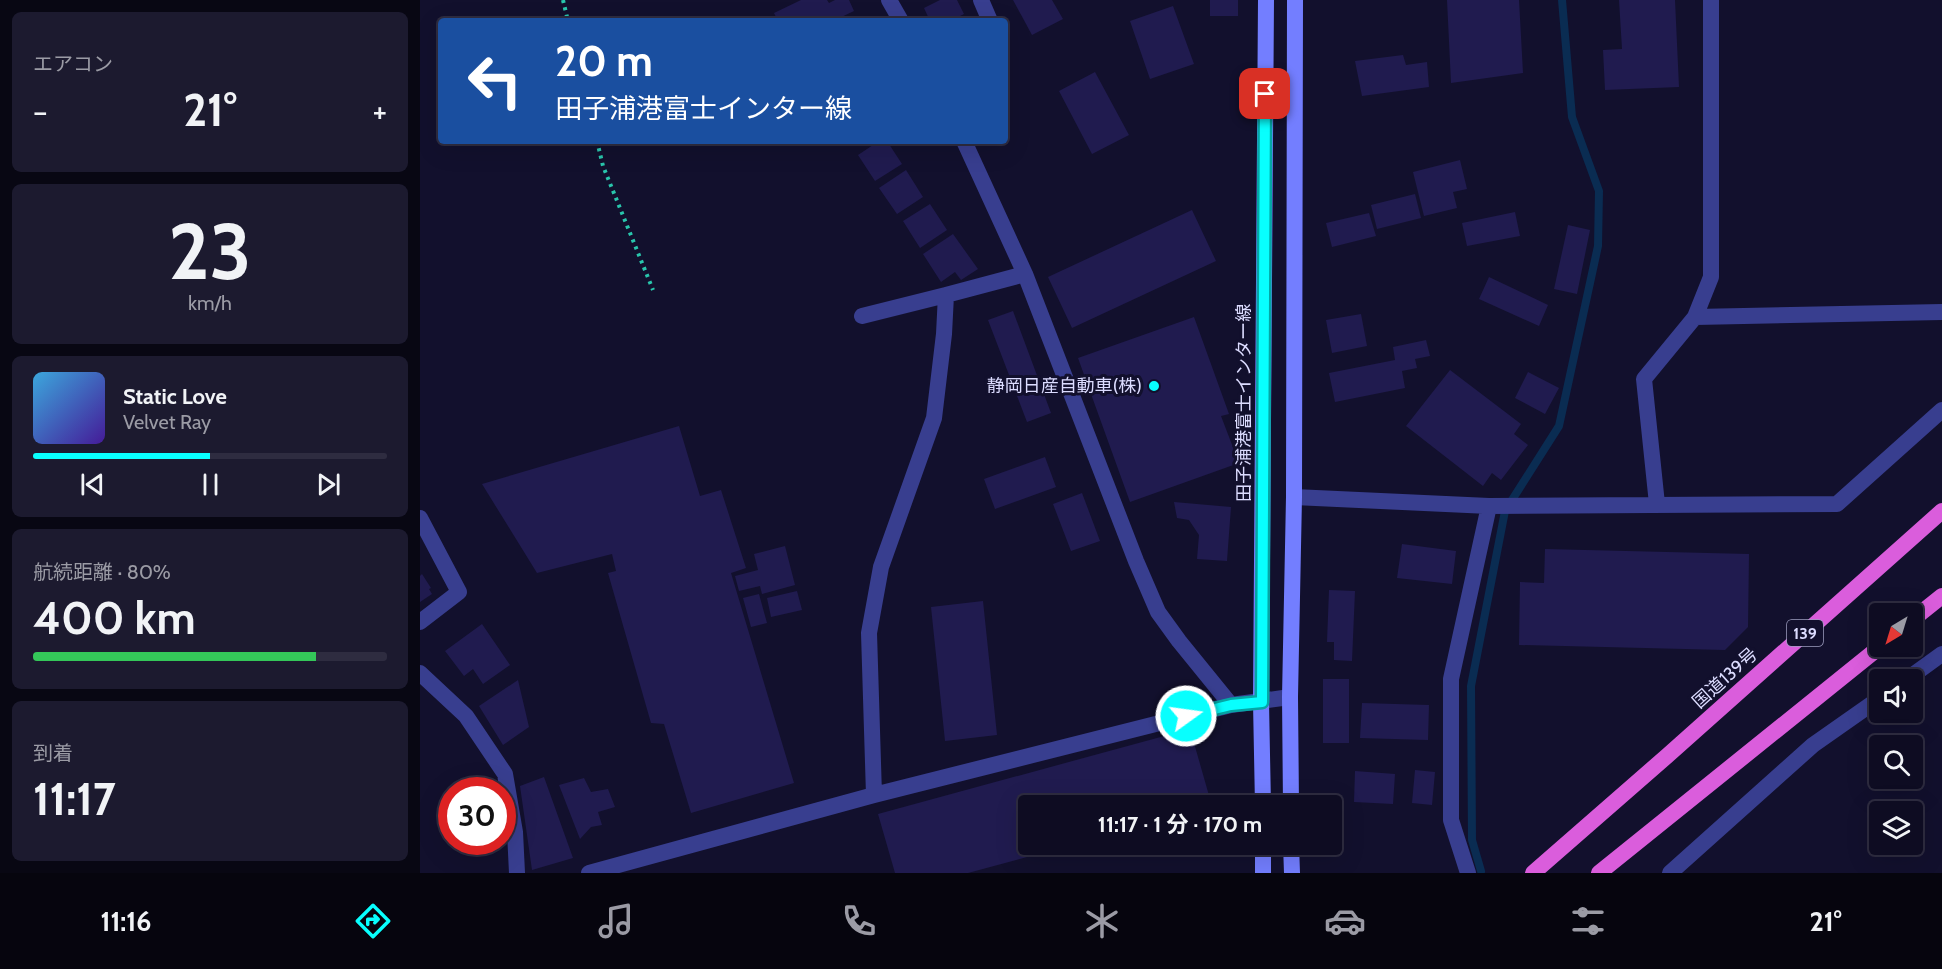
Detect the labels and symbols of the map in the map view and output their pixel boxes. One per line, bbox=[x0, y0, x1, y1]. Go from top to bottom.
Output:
pin bbox=[1239, 68, 1290, 119]
street label: 田子浦港富士インター線 bbox=[1233, 304, 1255, 502]
place label: 静岡日産自動車(株) bbox=[987, 375, 1142, 397]
marker: 静岡日産自動車(株) bbox=[1147, 379, 1161, 393]
north arrow bbox=[1869, 603, 1923, 657]
road number: 139 bbox=[1787, 620, 1823, 646]
street label: 国道139号 bbox=[1688, 643, 1762, 713]
position arrow bbox=[1154, 684, 1218, 748]
speed limit sign: 30 bbox=[438, 777, 516, 855]

